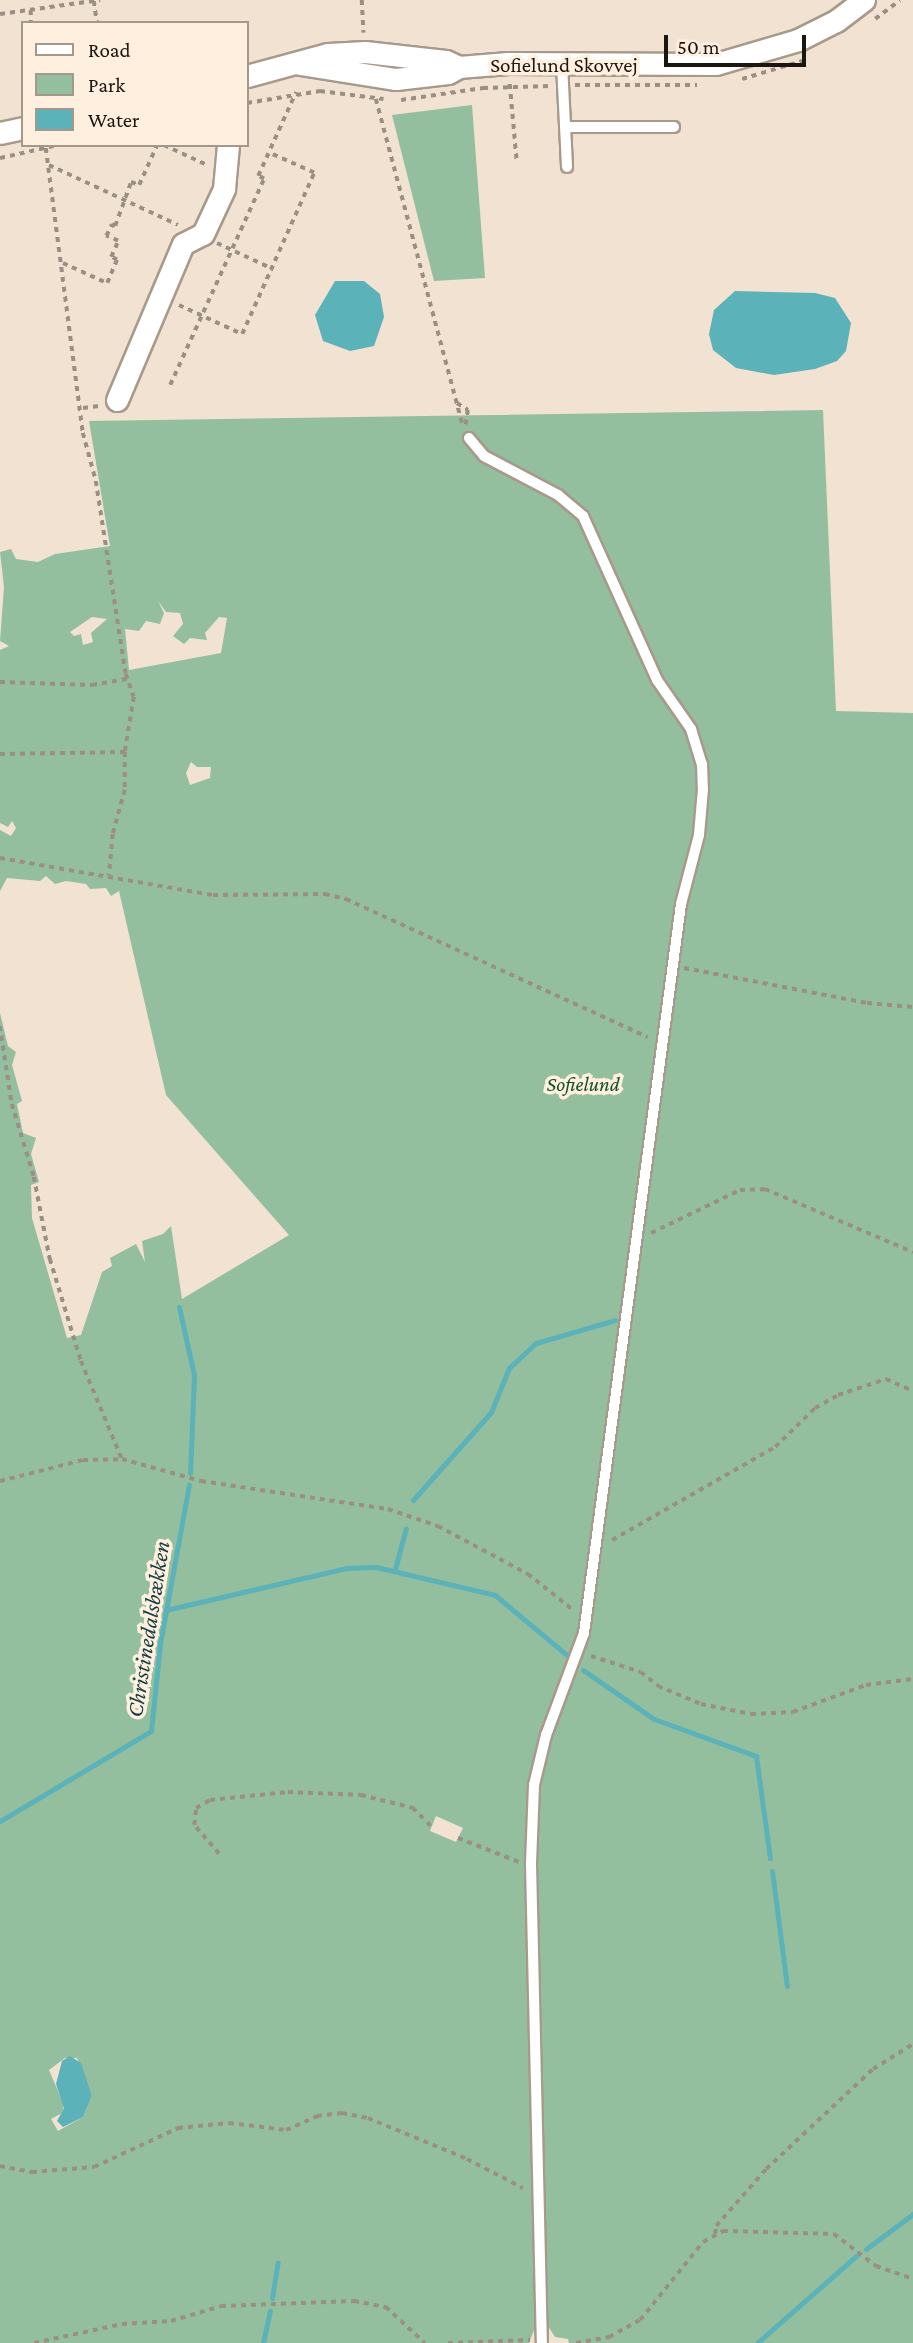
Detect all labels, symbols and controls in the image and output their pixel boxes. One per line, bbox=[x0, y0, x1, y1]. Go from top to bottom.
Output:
legend bbox=[21, 21, 248, 147]
scale bar bbox=[668, 21, 810, 65]
text: 50 m bbox=[677, 35, 720, 59]
text: Road bbox=[88, 38, 131, 62]
street label: Sofielund Skovvej bbox=[490, 52, 638, 78]
text: Park bbox=[88, 73, 125, 97]
text: Water bbox=[88, 108, 140, 132]
park label: Sofielund bbox=[546, 1071, 620, 1097]
water label: Christinedalsbækken bbox=[120, 1539, 176, 1719]

